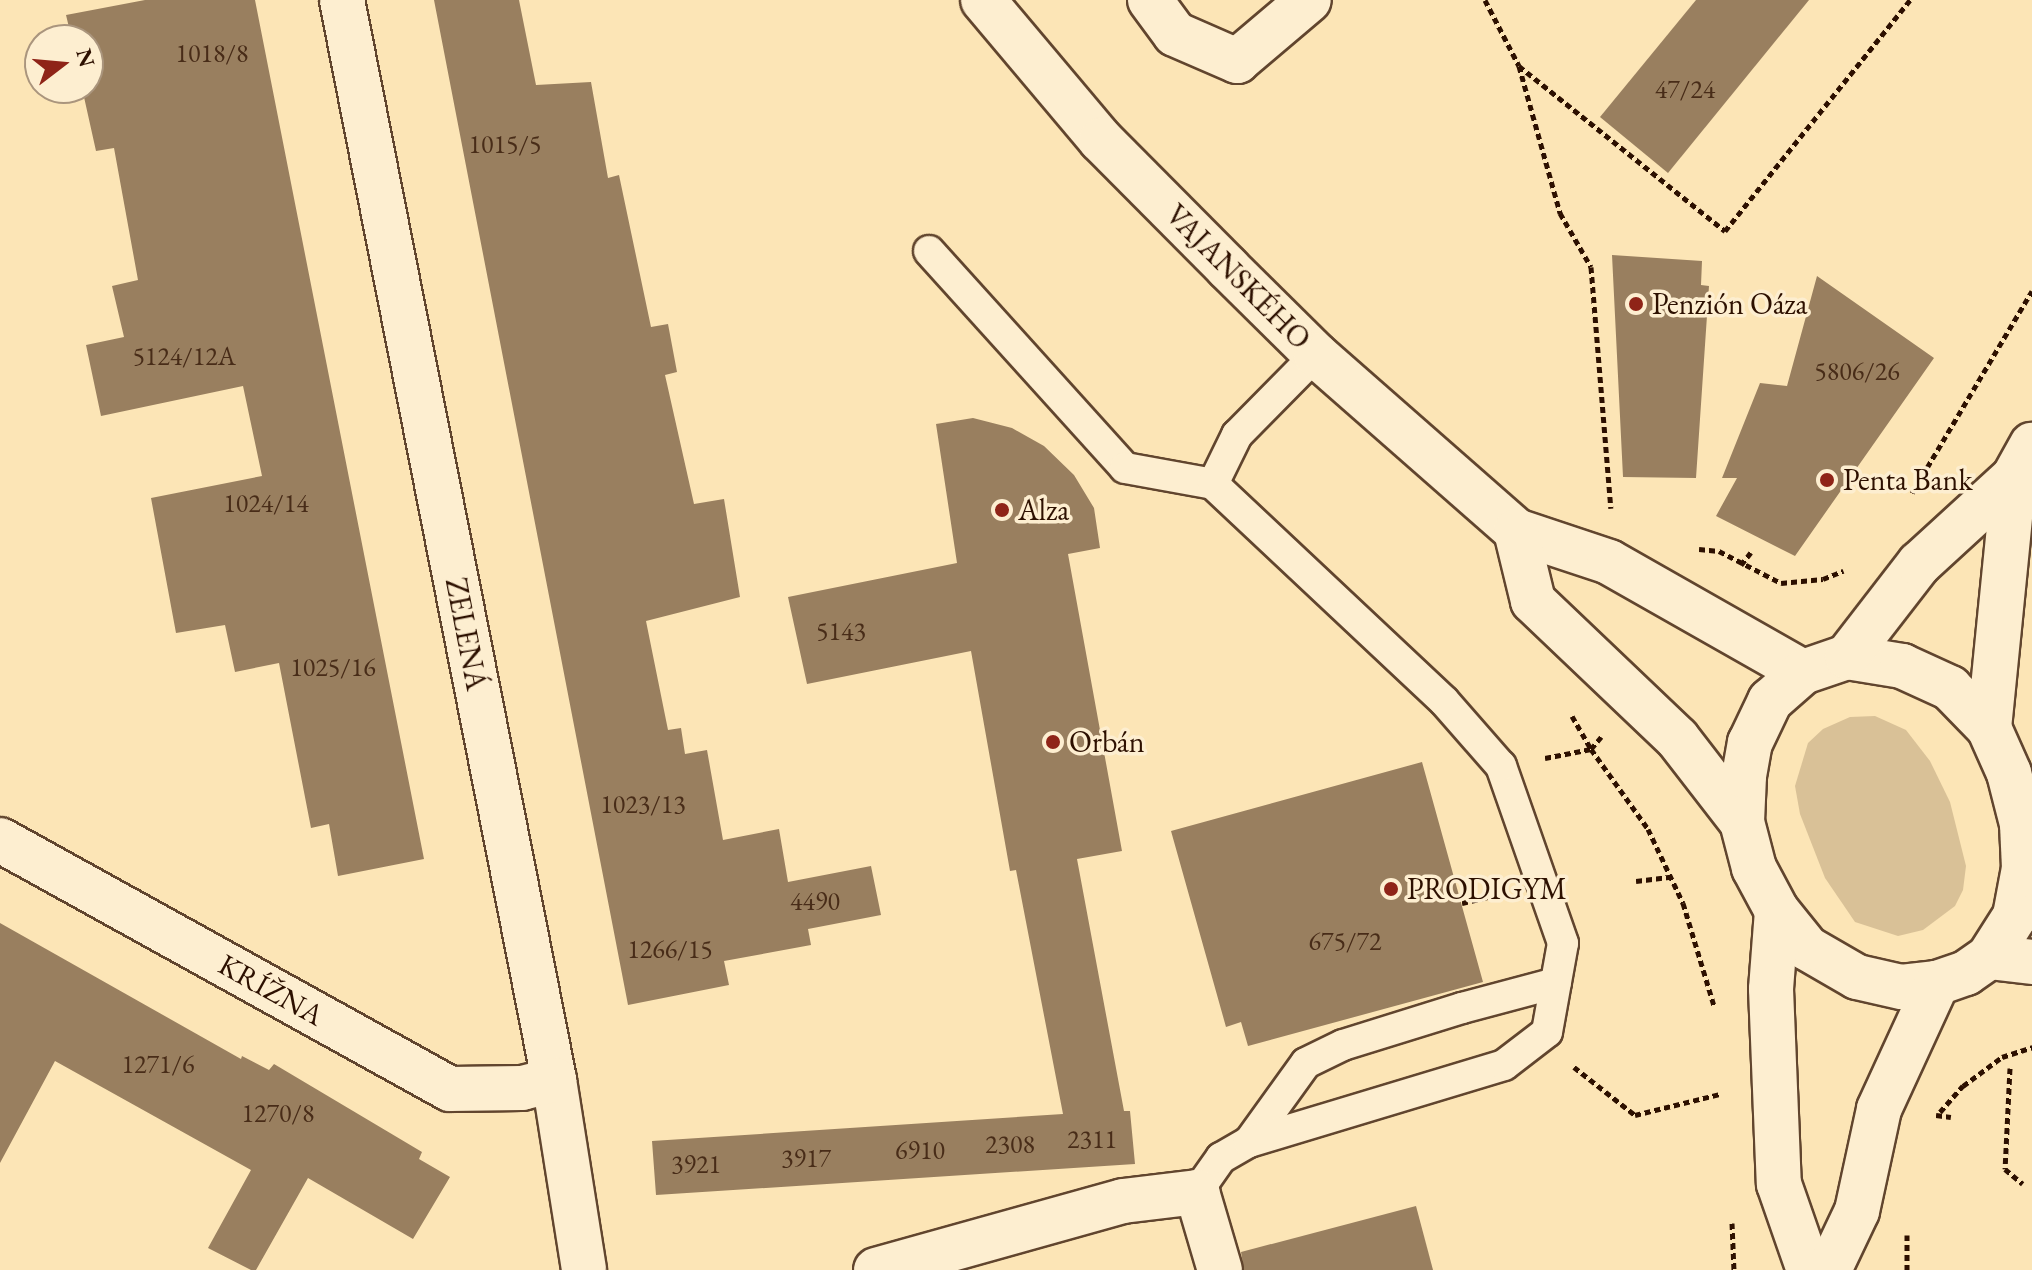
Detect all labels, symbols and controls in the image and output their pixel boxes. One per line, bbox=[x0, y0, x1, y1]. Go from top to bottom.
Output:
north arrow bbox=[24, 24, 104, 104]
house number: 1018/8 bbox=[176, 38, 248, 70]
text: N bbox=[69, 45, 102, 70]
house number: 47/24 bbox=[1655, 74, 1715, 106]
house number: 1015/5 bbox=[469, 129, 541, 161]
street label: VAJANSKÉHO bbox=[1158, 197, 1318, 357]
place label: Penzión Oáza bbox=[1652, 286, 1807, 322]
marker: Penzión Oáza bbox=[1627, 295, 1645, 313]
house number: 5124/12A bbox=[132, 341, 236, 373]
house number: 5806/26 bbox=[1814, 356, 1900, 388]
place label: Penta Bank bbox=[1843, 462, 1972, 498]
marker: Penta Bank bbox=[1818, 471, 1836, 489]
house number: 1024/14 bbox=[223, 488, 309, 520]
place label: Alza bbox=[1018, 492, 1069, 528]
marker: Alza bbox=[993, 501, 1011, 519]
street label: ZELENÁ bbox=[437, 575, 495, 693]
house number: 5143 bbox=[816, 616, 866, 648]
house number: 1025/16 bbox=[290, 652, 376, 684]
place label: Orbán bbox=[1069, 724, 1145, 760]
marker: Orbán bbox=[1044, 733, 1062, 751]
house number: 1023/13 bbox=[600, 789, 686, 821]
place label: PRODIGYM bbox=[1407, 871, 1567, 907]
marker: PRODIGYM bbox=[1382, 880, 1400, 898]
house number: 4490 bbox=[790, 886, 840, 918]
house number: 675/72 bbox=[1309, 926, 1381, 958]
house number: 1266/15 bbox=[627, 934, 713, 966]
street label: KRÍŽNA bbox=[212, 946, 330, 1034]
house number: 1271/6 bbox=[122, 1049, 194, 1081]
house number: 1270/8 bbox=[242, 1098, 314, 1130]
house number: 2311 bbox=[1067, 1124, 1117, 1156]
house number: 2308 bbox=[985, 1129, 1035, 1161]
house number: 6910 bbox=[895, 1135, 945, 1167]
house number: 3917 bbox=[781, 1143, 831, 1175]
house number: 3921 bbox=[671, 1149, 721, 1181]

